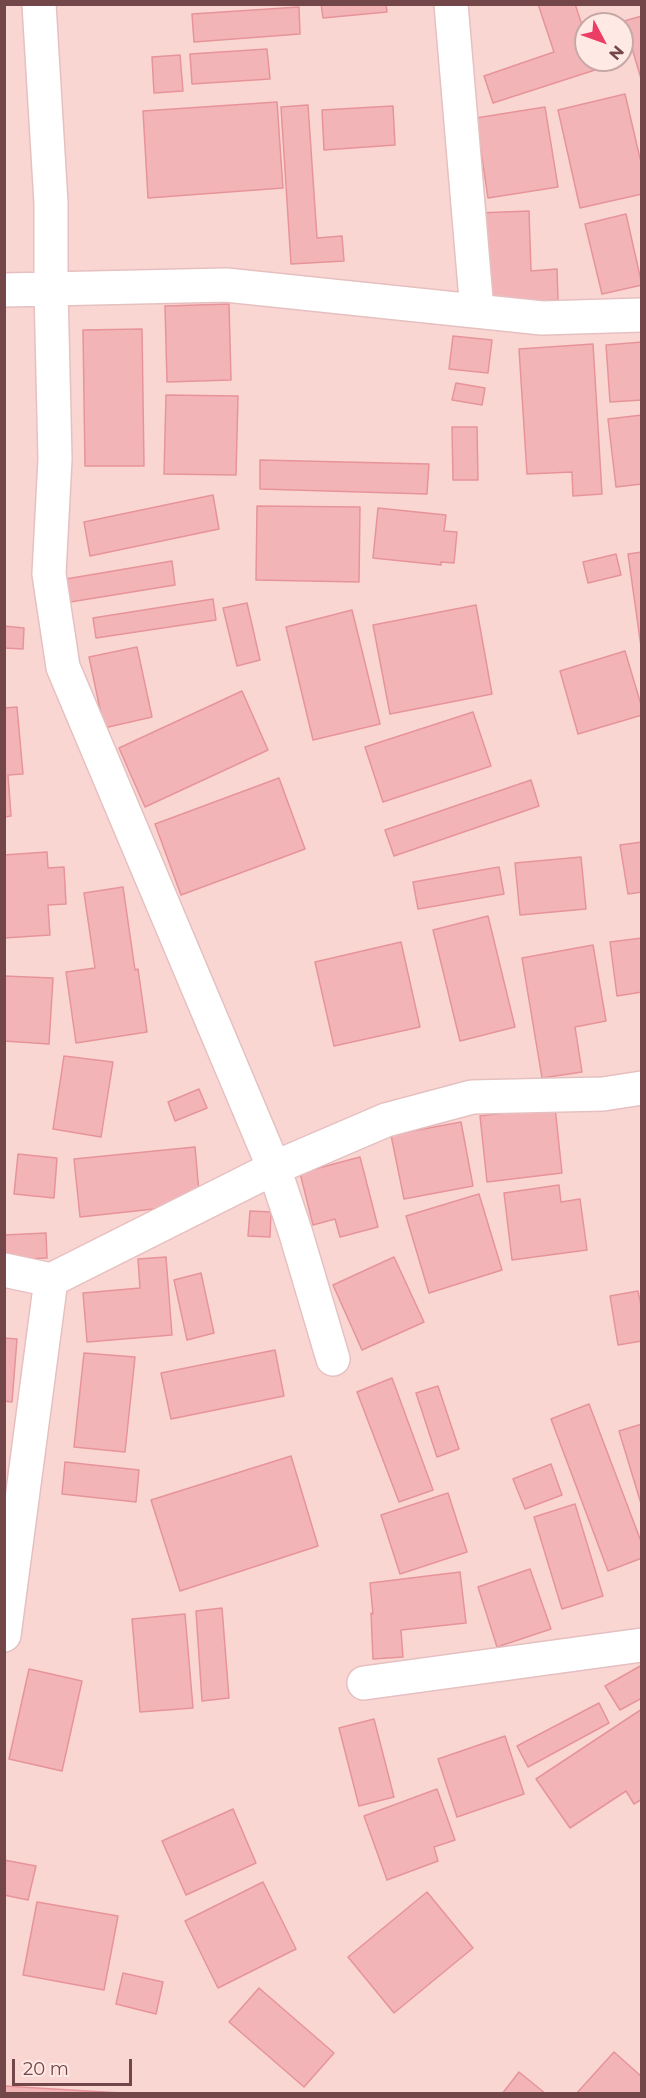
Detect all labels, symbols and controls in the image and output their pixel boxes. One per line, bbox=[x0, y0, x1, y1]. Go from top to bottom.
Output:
north arrow bbox=[574, 12, 634, 72]
text: N bbox=[605, 42, 628, 64]
scale bar bbox=[15, 2047, 135, 2085]
text: 20 m bbox=[23, 2058, 69, 2080]

